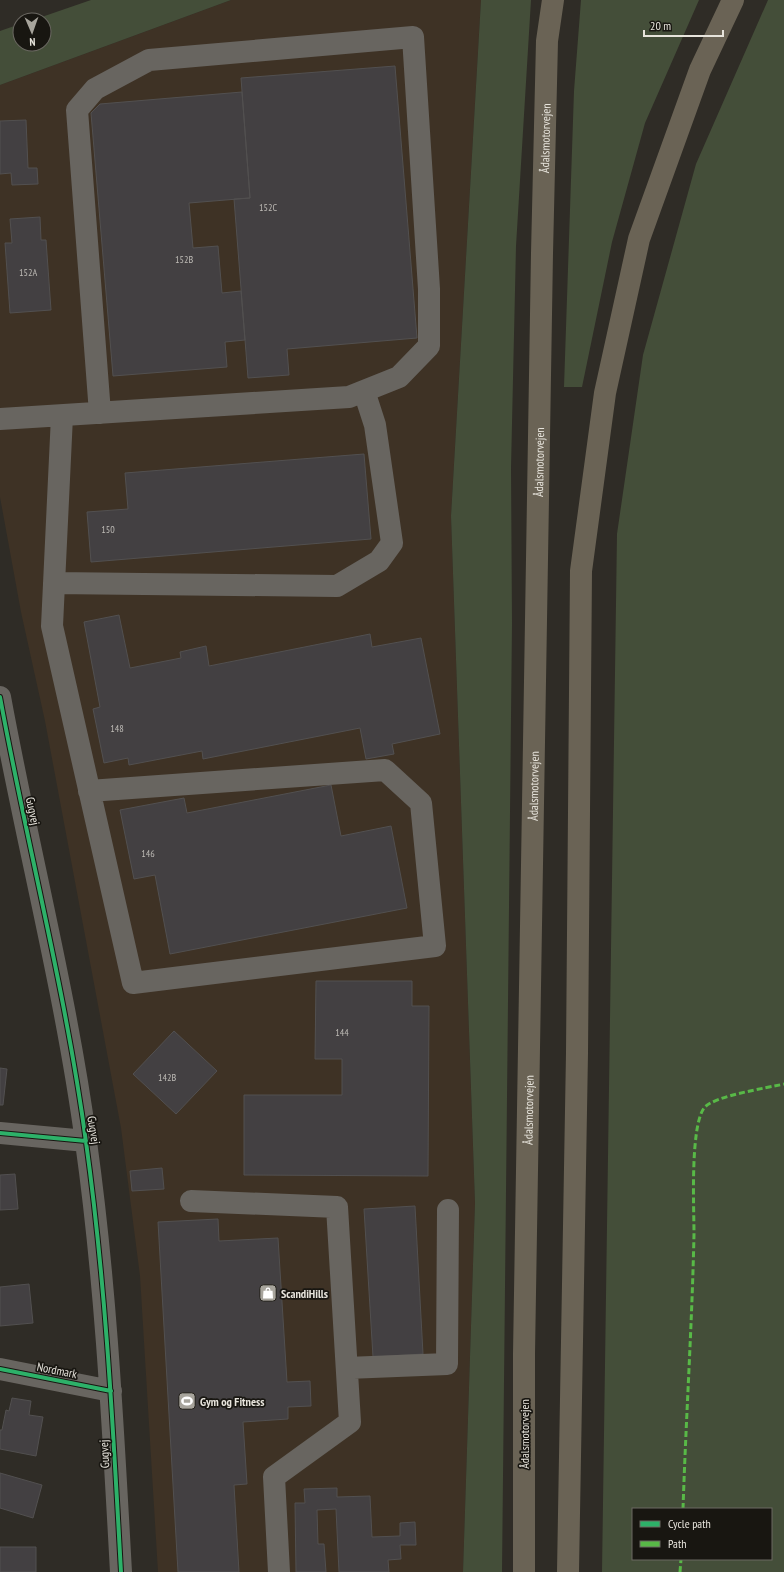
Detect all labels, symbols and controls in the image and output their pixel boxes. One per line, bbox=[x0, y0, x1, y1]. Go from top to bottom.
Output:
north arrow bbox=[12, 12, 52, 52]
scale bar bbox=[644, 12, 723, 38]
text: 20 m bbox=[650, 18, 671, 33]
text: N bbox=[29, 35, 36, 49]
street label: Ådalsmotorvejen bbox=[536, 103, 553, 173]
house number: 152C bbox=[259, 201, 277, 214]
house number: 152B bbox=[175, 253, 193, 266]
house number: 152A bbox=[19, 266, 37, 279]
street label: Ådalsmotorvejen bbox=[531, 427, 547, 497]
house number: 150 bbox=[101, 523, 115, 536]
house number: 148 bbox=[110, 722, 124, 735]
street label: Ådalsmotorvejen bbox=[525, 751, 541, 821]
street label: Gugvej bbox=[23, 796, 43, 826]
house number: 146 bbox=[141, 847, 155, 860]
house number: 144 bbox=[335, 1026, 349, 1039]
house number: 142B bbox=[158, 1071, 176, 1084]
street label: Ådalsmotorvejen bbox=[520, 1075, 536, 1145]
street label: Gugvej bbox=[84, 1115, 104, 1145]
shop icon: ScandiHills bbox=[258, 1283, 278, 1303]
place label: ScandiHills bbox=[281, 1286, 328, 1301]
street label: Nordmark bbox=[36, 1359, 79, 1381]
sports icon: Gym og Fitness bbox=[177, 1391, 197, 1411]
place label: Gym og Fitness bbox=[200, 1394, 265, 1409]
street label: Ådalsmotorvejen bbox=[517, 1399, 532, 1469]
street label: Gugvej bbox=[96, 1439, 112, 1469]
legend bbox=[632, 1508, 772, 1560]
text: Cycle path bbox=[668, 1516, 711, 1531]
text: Path bbox=[668, 1536, 686, 1551]

